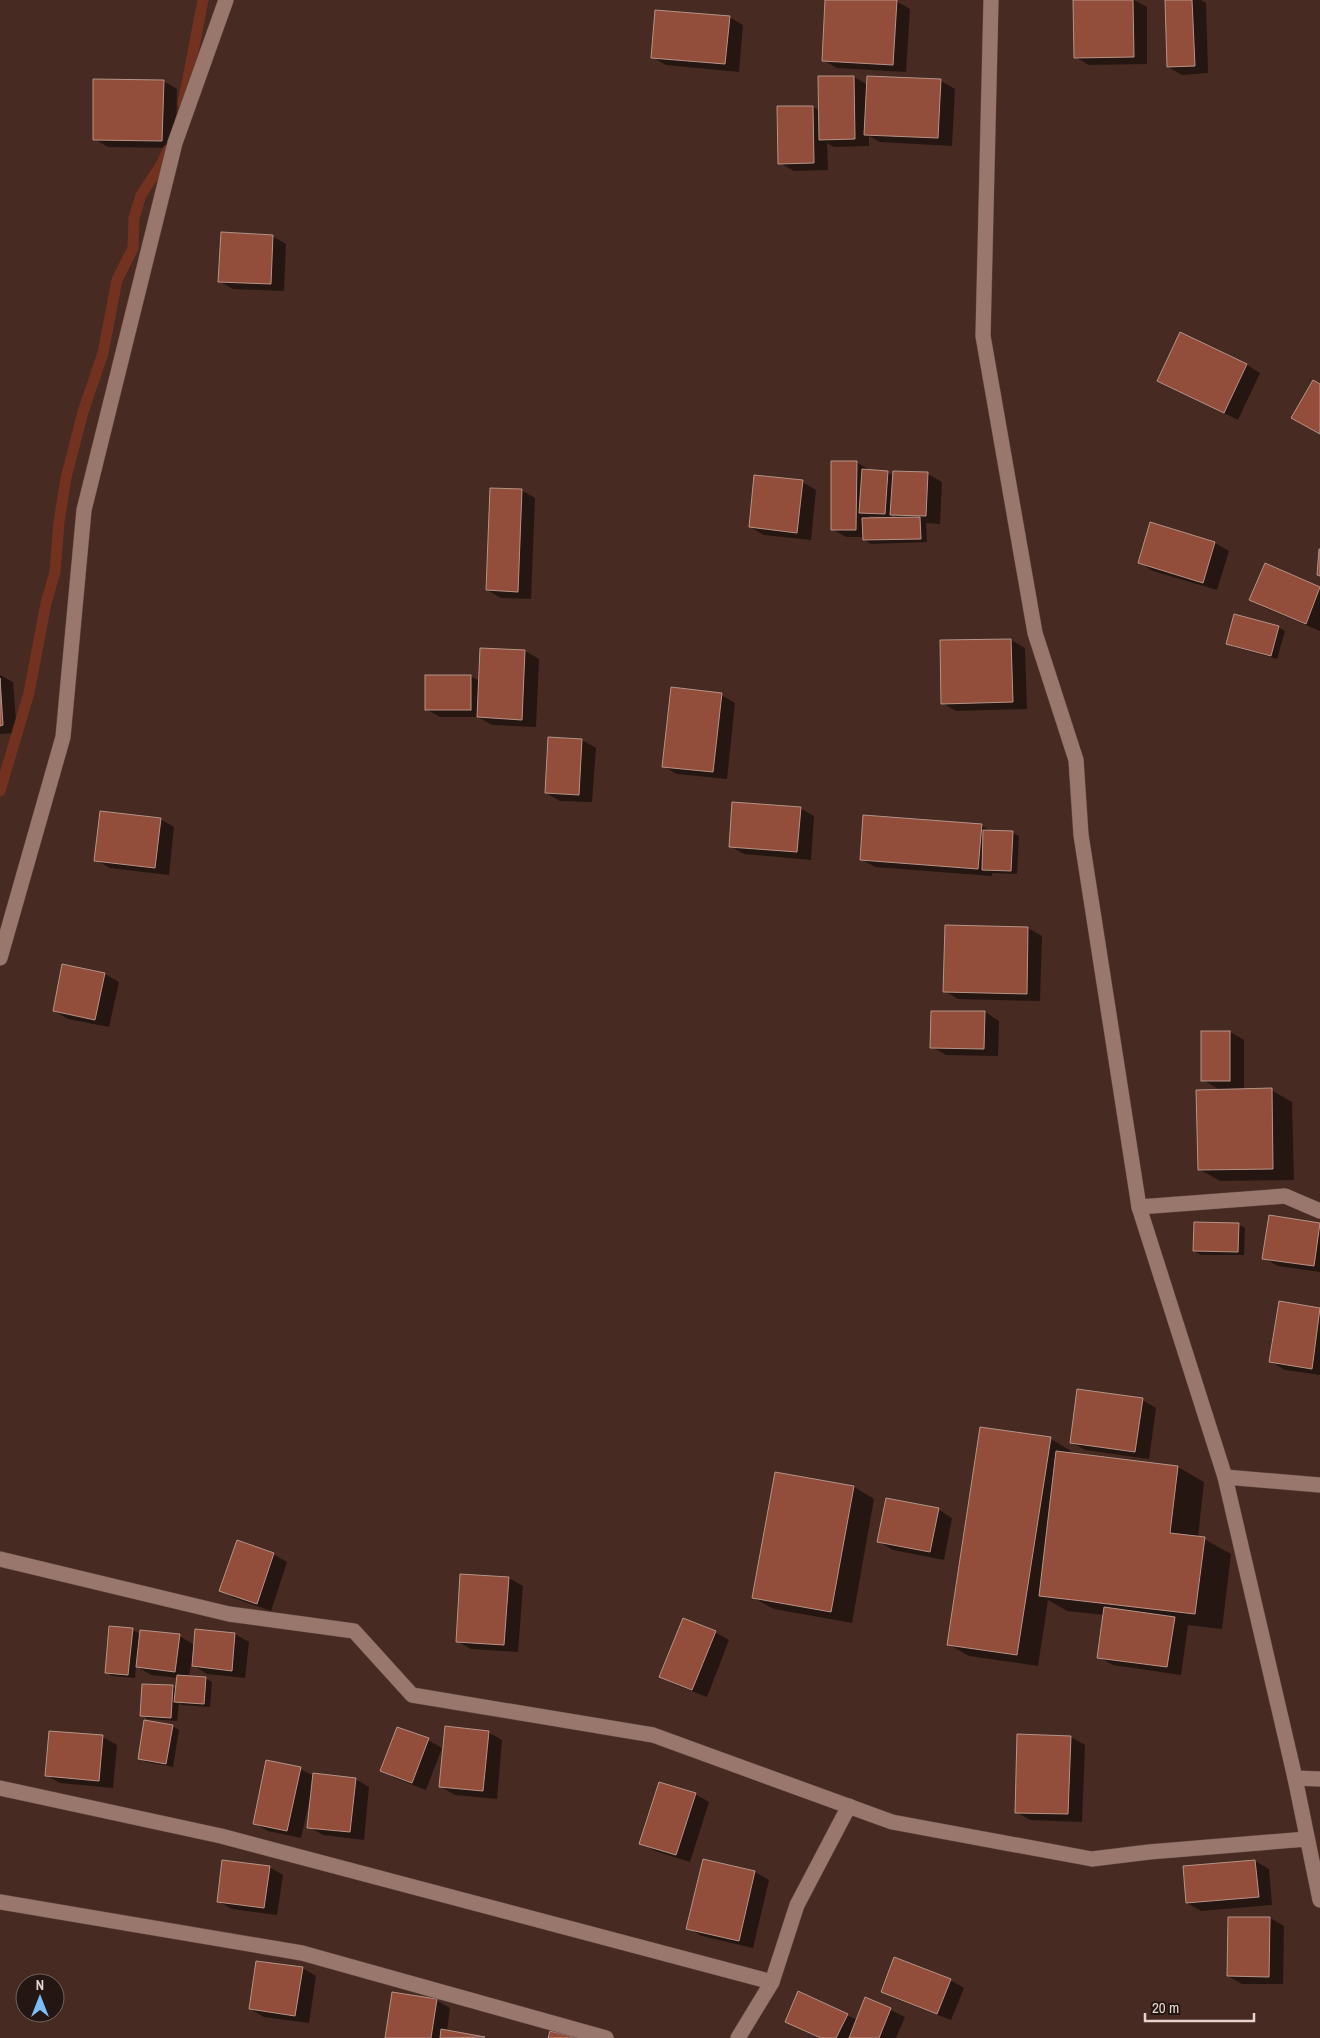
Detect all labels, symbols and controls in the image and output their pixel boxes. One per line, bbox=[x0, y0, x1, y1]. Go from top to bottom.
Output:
north arrow bbox=[15, 1973, 65, 2023]
text: N bbox=[36, 1976, 44, 1994]
scale bar bbox=[1145, 1990, 1254, 2022]
text: 20 m bbox=[1152, 1997, 1179, 2018]

